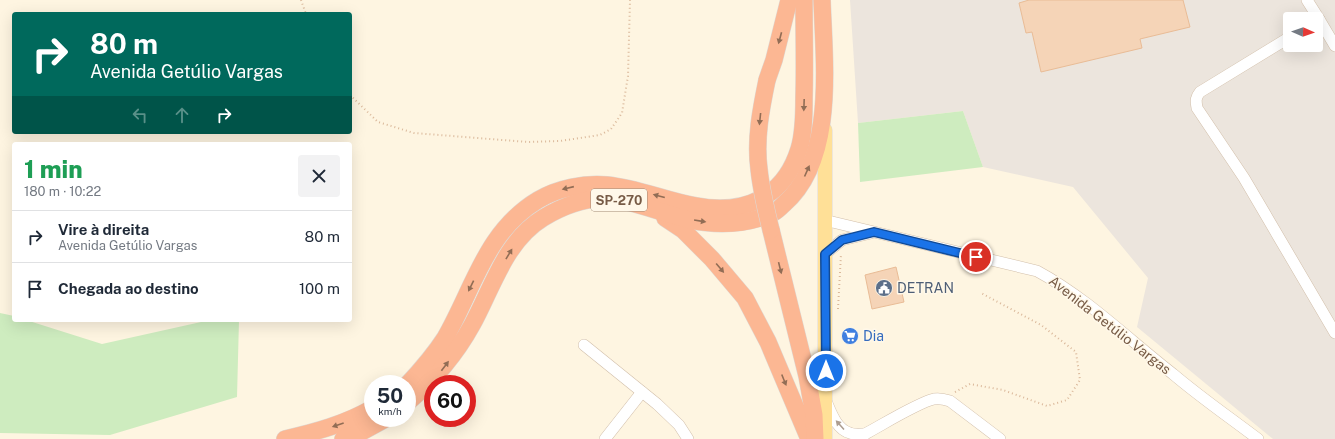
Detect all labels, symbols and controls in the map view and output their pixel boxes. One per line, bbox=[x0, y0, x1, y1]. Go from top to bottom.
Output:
north arrow bbox=[1283, 12, 1323, 52]
map controls bbox=[1283, 12, 1323, 52]
text: 80 m bbox=[90, 27, 158, 60]
icon: right bbox=[24, 28, 76, 80]
one-way arrow bbox=[777, 32, 783, 44]
text: Avenida Getúlio Vargas bbox=[90, 61, 283, 82]
one-way arrow bbox=[801, 99, 807, 112]
icon: left bbox=[129, 104, 151, 126]
icon: ahead bbox=[171, 104, 193, 126]
icon: right bbox=[213, 104, 235, 126]
one-way arrow bbox=[757, 113, 764, 125]
text: 1 min bbox=[24, 155, 83, 183]
button: close bbox=[298, 155, 340, 197]
one-way arrow bbox=[804, 166, 810, 177]
text: 180 m · 10:22 bbox=[24, 184, 101, 199]
one-way arrow bbox=[562, 186, 574, 192]
road number: SP-270 bbox=[591, 189, 647, 211]
one-way arrow bbox=[653, 193, 665, 199]
one-way arrow bbox=[694, 218, 706, 224]
text: Vire à direita bbox=[58, 221, 149, 238]
icon: right bbox=[24, 226, 46, 248]
text: 80 m bbox=[305, 228, 340, 245]
text: Avenida Getúlio Vargas bbox=[58, 238, 197, 253]
pin bbox=[959, 240, 993, 274]
icon: arrive bbox=[965, 246, 987, 268]
one-way arrow bbox=[505, 249, 513, 259]
one-way arrow bbox=[777, 262, 783, 274]
one-way arrow bbox=[715, 263, 724, 273]
street label: Avenida Getúlio Vargas bbox=[1046, 273, 1174, 377]
icon: arrive bbox=[24, 278, 46, 300]
public building icon: DETRAN bbox=[874, 278, 894, 298]
text: Chegada ao destino bbox=[58, 280, 199, 297]
text: 100 m bbox=[299, 280, 340, 297]
place label: DETRAN bbox=[897, 280, 954, 296]
one-way arrow bbox=[468, 281, 474, 292]
supermarket icon: Dia bbox=[840, 326, 860, 346]
place label: Dia bbox=[863, 328, 884, 344]
position arrow bbox=[805, 350, 847, 392]
one-way arrow bbox=[440, 361, 449, 372]
speed limit sign: 60 bbox=[424, 375, 476, 427]
one-way arrow bbox=[781, 375, 787, 387]
text: 50 bbox=[377, 384, 403, 408]
text: km/h bbox=[378, 405, 402, 417]
one-way arrow bbox=[835, 420, 845, 430]
one-way arrow bbox=[331, 422, 343, 428]

